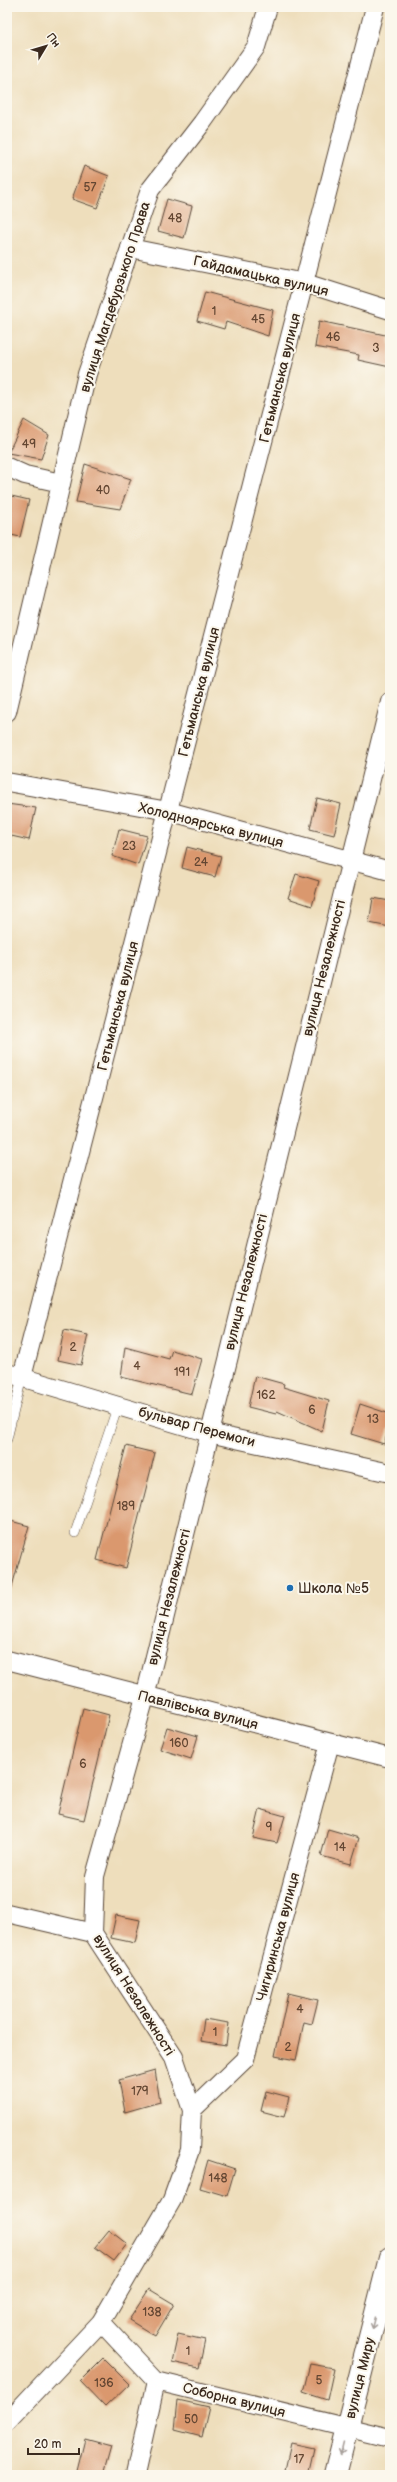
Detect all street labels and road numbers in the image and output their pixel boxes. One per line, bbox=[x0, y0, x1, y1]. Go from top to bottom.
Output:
street label: вулиця Магдебурзького Права bbox=[76, 199, 154, 395]
street label: Гайдамацька вулиця bbox=[192, 252, 331, 300]
street label: Гетьманська вулиця bbox=[256, 311, 304, 445]
street label: Гетьманська вулиця bbox=[175, 625, 223, 759]
street label: Холодноярська вулиця bbox=[137, 799, 285, 851]
street label: вулиця Незалежності bbox=[299, 898, 349, 1038]
street label: Гетьманська вулиця bbox=[94, 939, 142, 1073]
street label: вулиця Незалежності bbox=[221, 1212, 271, 1352]
street label: бульвар Перемоги bbox=[137, 1403, 257, 1451]
street label: вулиця Незалежності bbox=[144, 1527, 194, 1667]
street label: Павлівська вулиця bbox=[136, 1687, 260, 1733]
street label: Чигиринська вулиця bbox=[253, 1871, 303, 2003]
street label: вулиця Незалежності bbox=[90, 1931, 178, 2059]
street label: вулиця Миру bbox=[342, 2335, 378, 2420]
street label: Соборна вулиця bbox=[181, 2379, 287, 2421]

